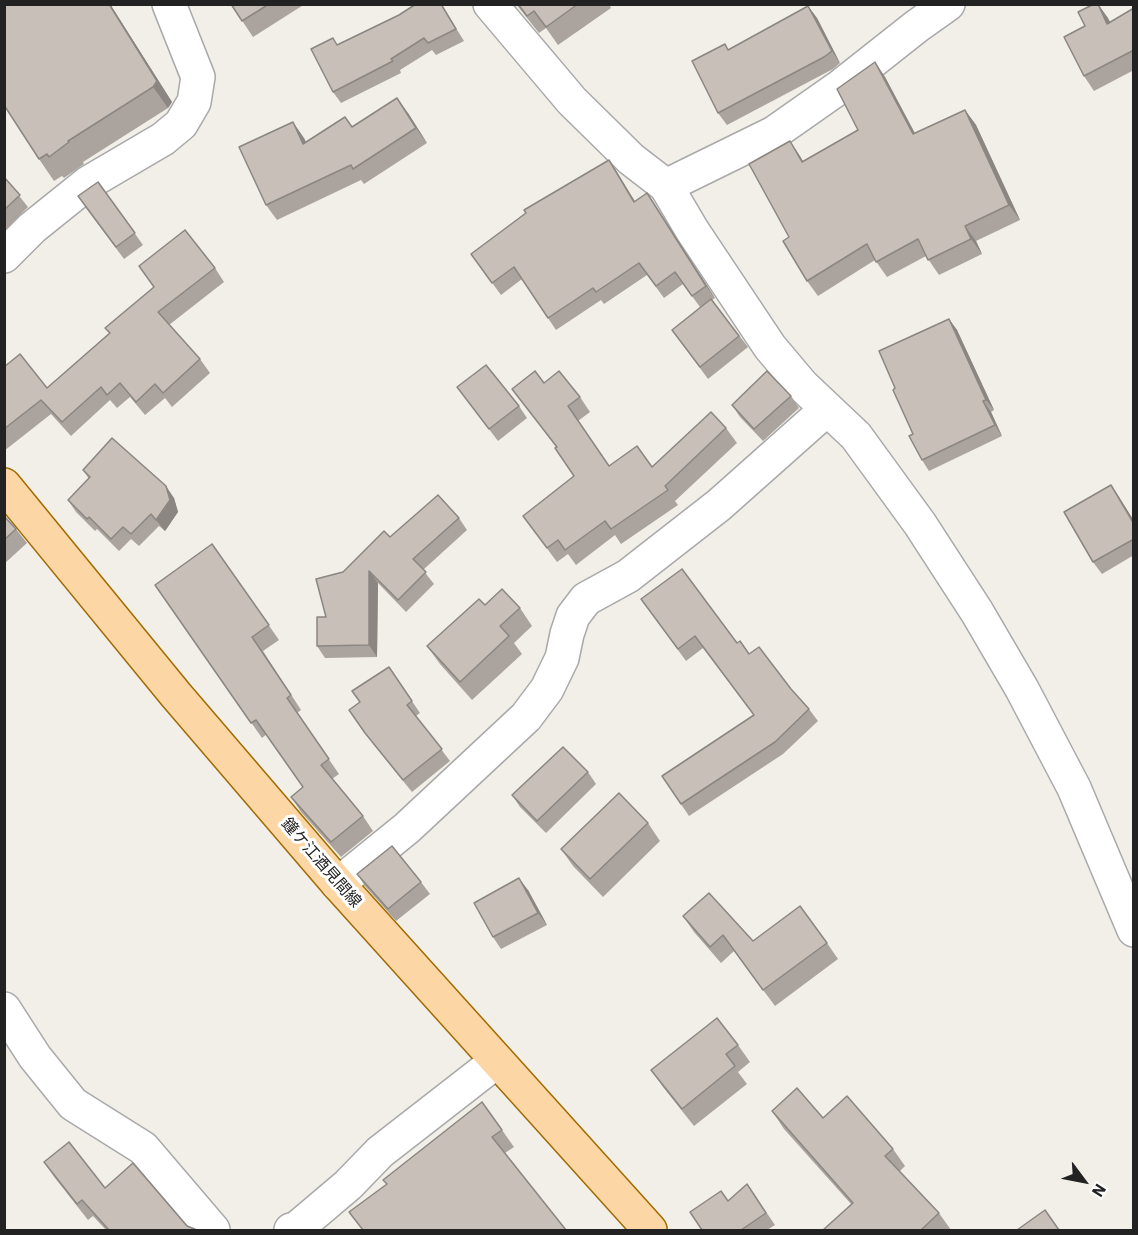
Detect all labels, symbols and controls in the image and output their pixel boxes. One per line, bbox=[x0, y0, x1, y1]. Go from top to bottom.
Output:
street label: 鐘ケ江酒見間線 bbox=[277, 814, 365, 912]
north arrow bbox=[1054, 1151, 1114, 1211]
text: N bbox=[1088, 1180, 1111, 1201]

